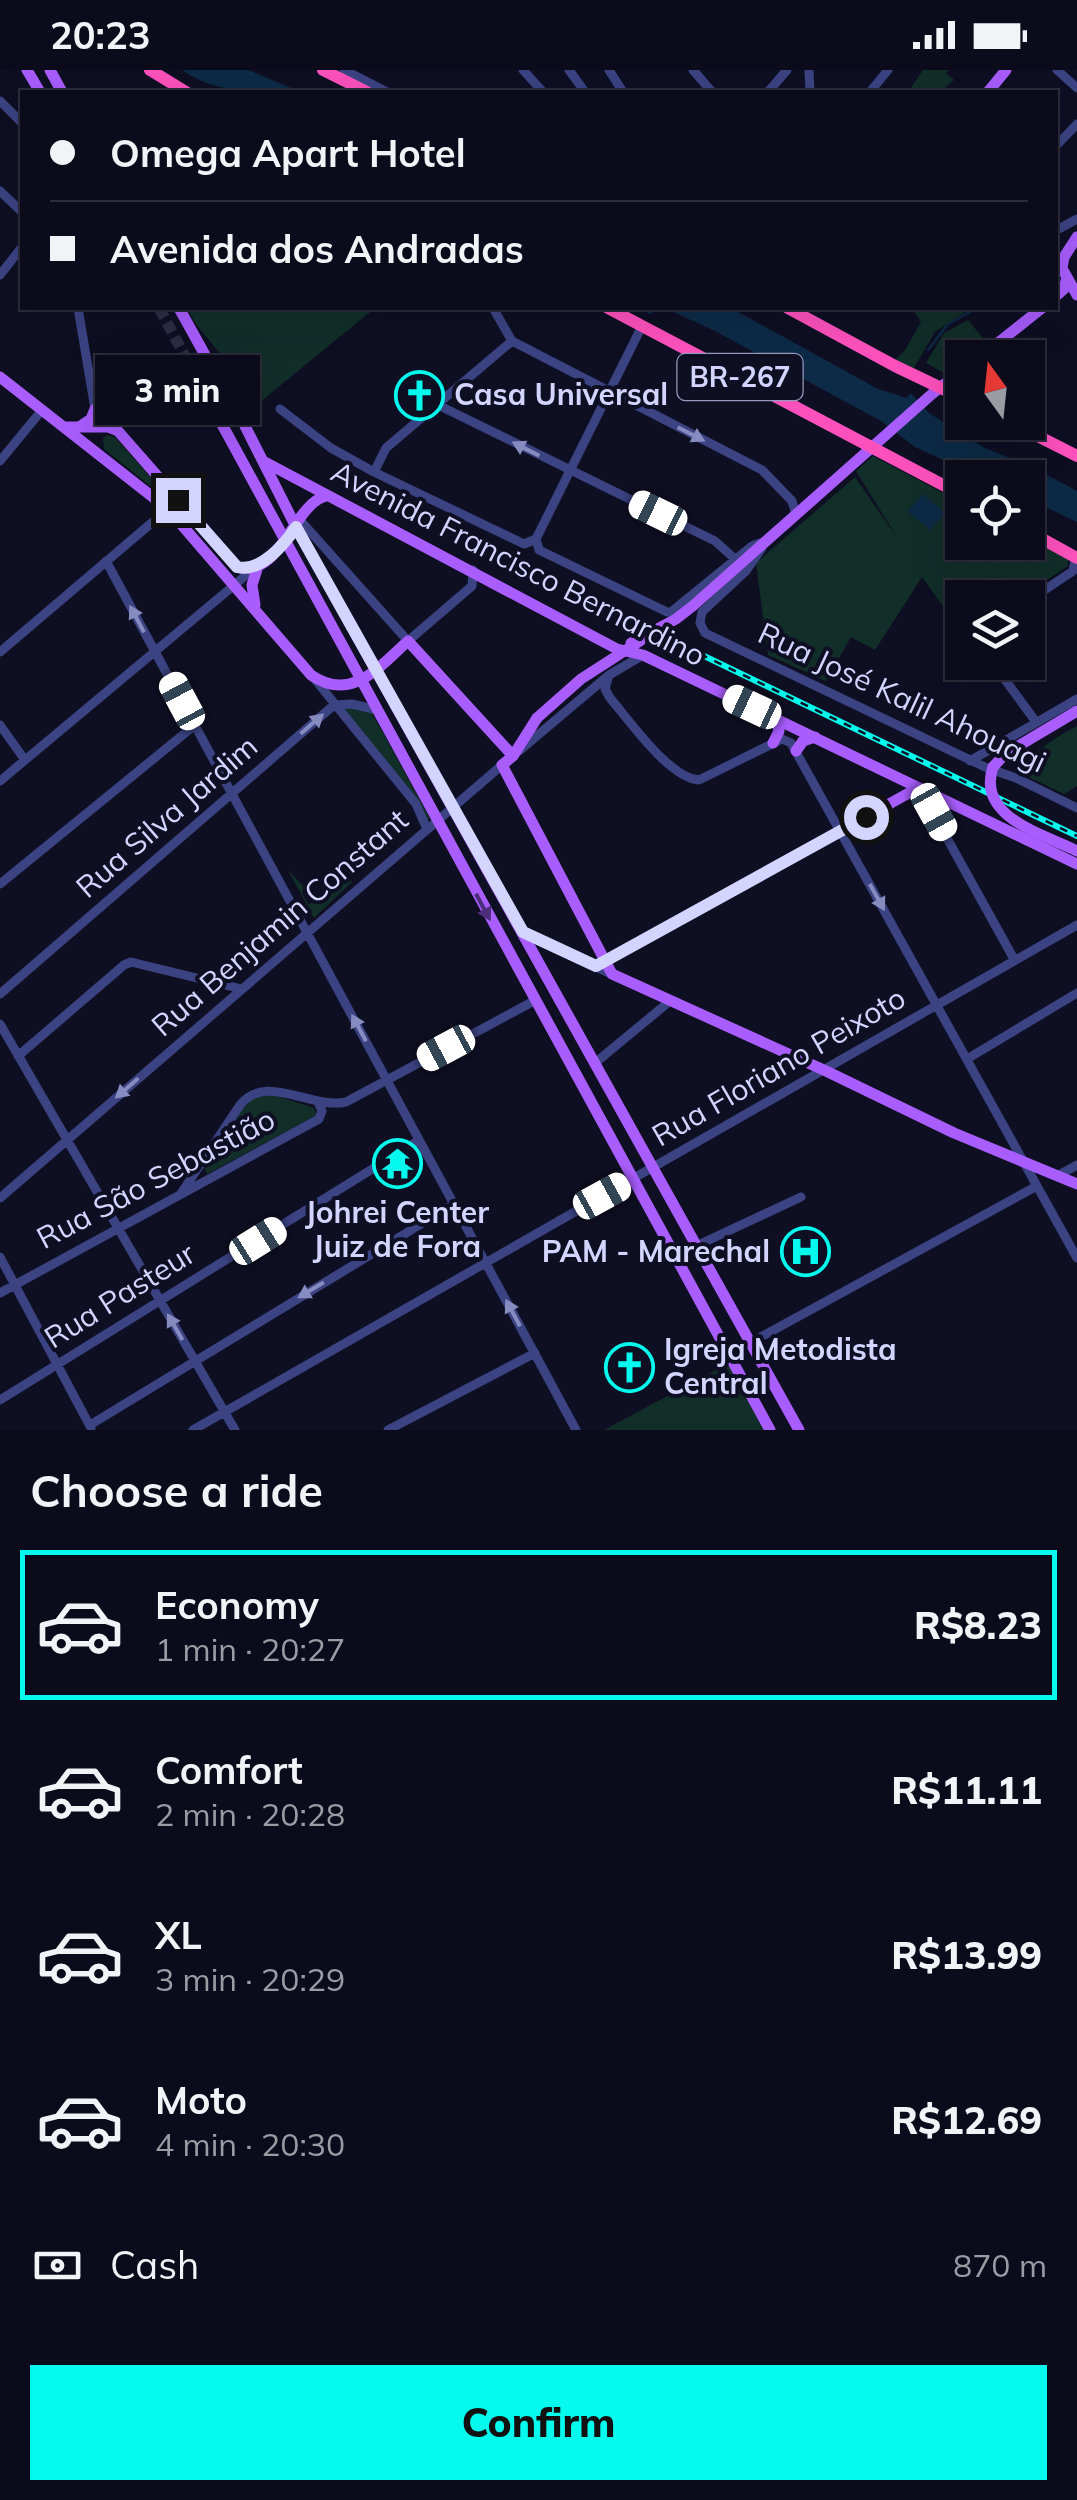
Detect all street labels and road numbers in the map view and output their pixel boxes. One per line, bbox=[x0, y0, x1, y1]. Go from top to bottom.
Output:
road number: BR-267 bbox=[678, 354, 802, 400]
street label: Avenida Francisco Bernardino bbox=[325, 452, 712, 674]
street label: Rua José Kalil Ahouagi bbox=[752, 614, 1053, 781]
street label: Rua Silva Jardim bbox=[68, 727, 265, 906]
street label: Rua Benjamin Constant bbox=[143, 800, 415, 1044]
street label: Rua Floriano Peixoto bbox=[645, 978, 912, 1154]
street label: Rua São Sebastião bbox=[30, 1099, 281, 1257]
street label: Rua Pasteur bbox=[37, 1234, 202, 1356]

